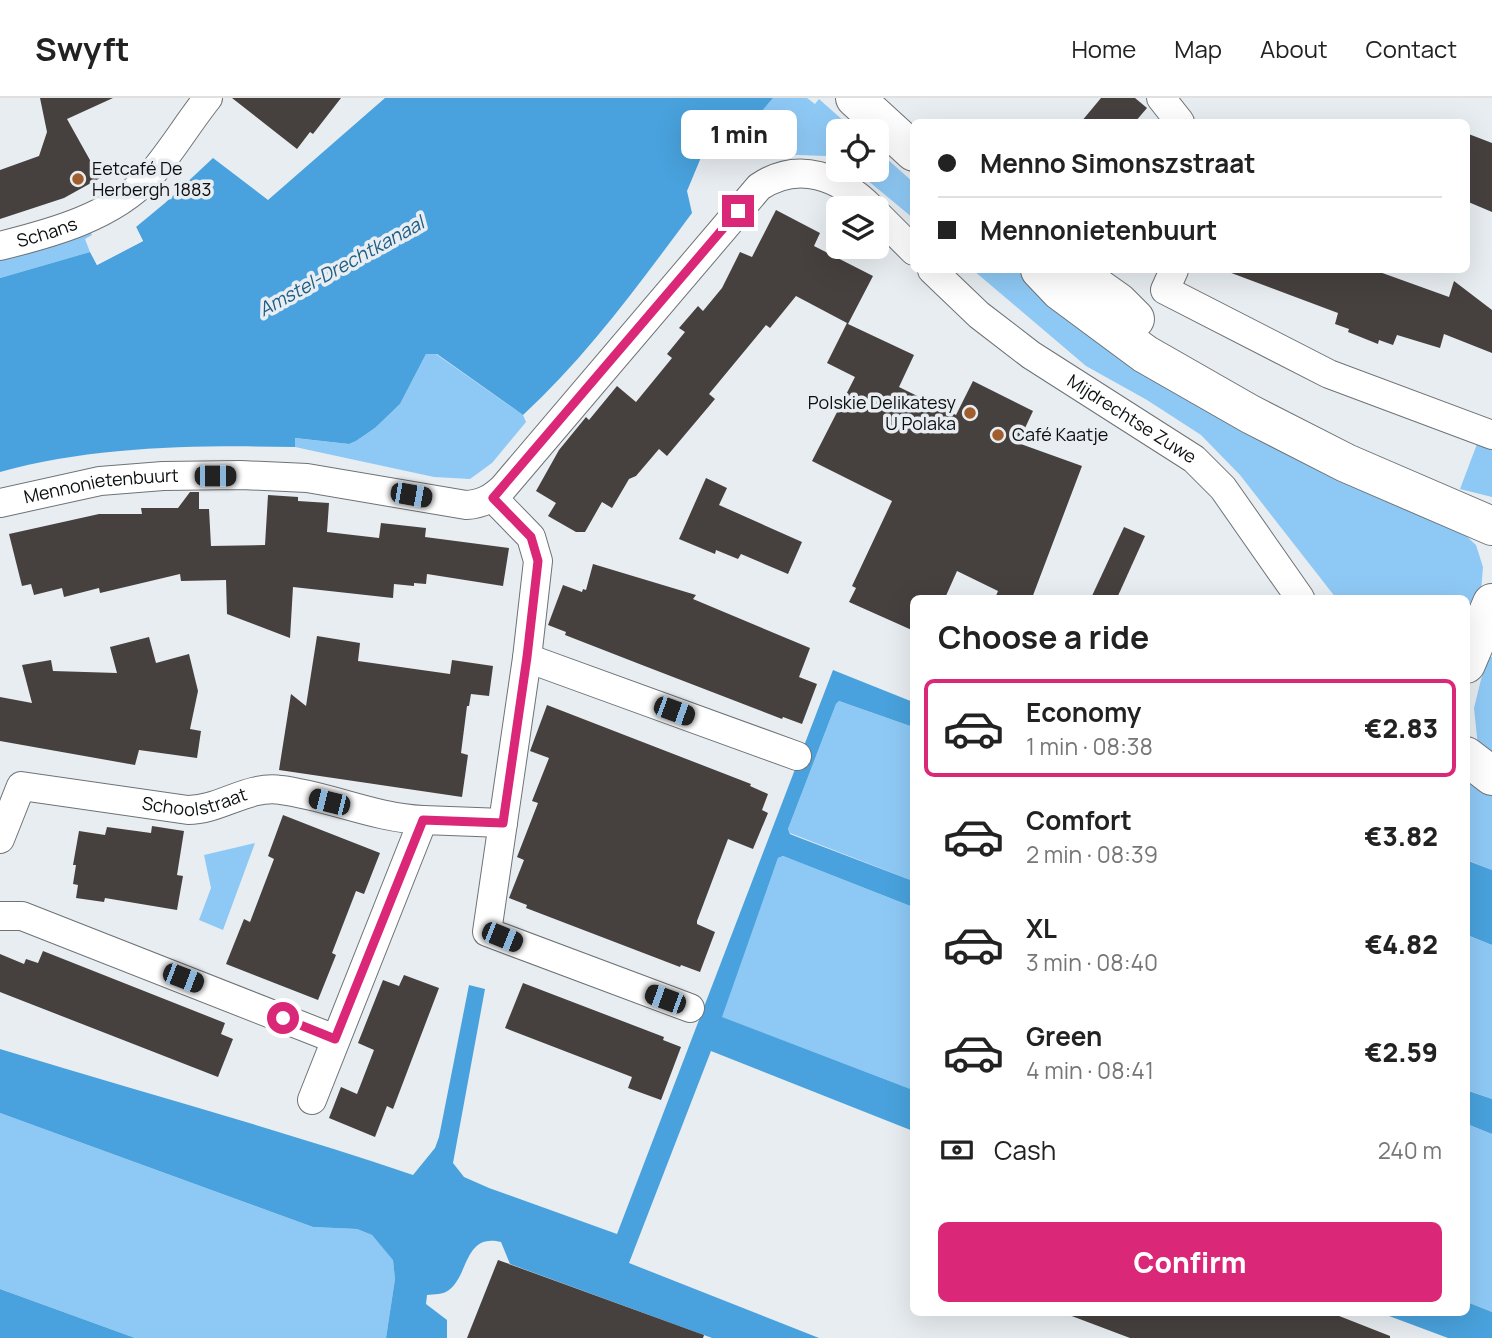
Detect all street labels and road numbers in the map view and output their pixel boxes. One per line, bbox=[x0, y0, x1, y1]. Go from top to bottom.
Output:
street label: Schans bbox=[14, 211, 80, 252]
street label: Mijdrechtse Zuwe bbox=[1063, 368, 1201, 468]
street label: Mennonietenbuurt bbox=[21, 463, 179, 508]
street label: Schoolstraat bbox=[141, 781, 250, 821]

